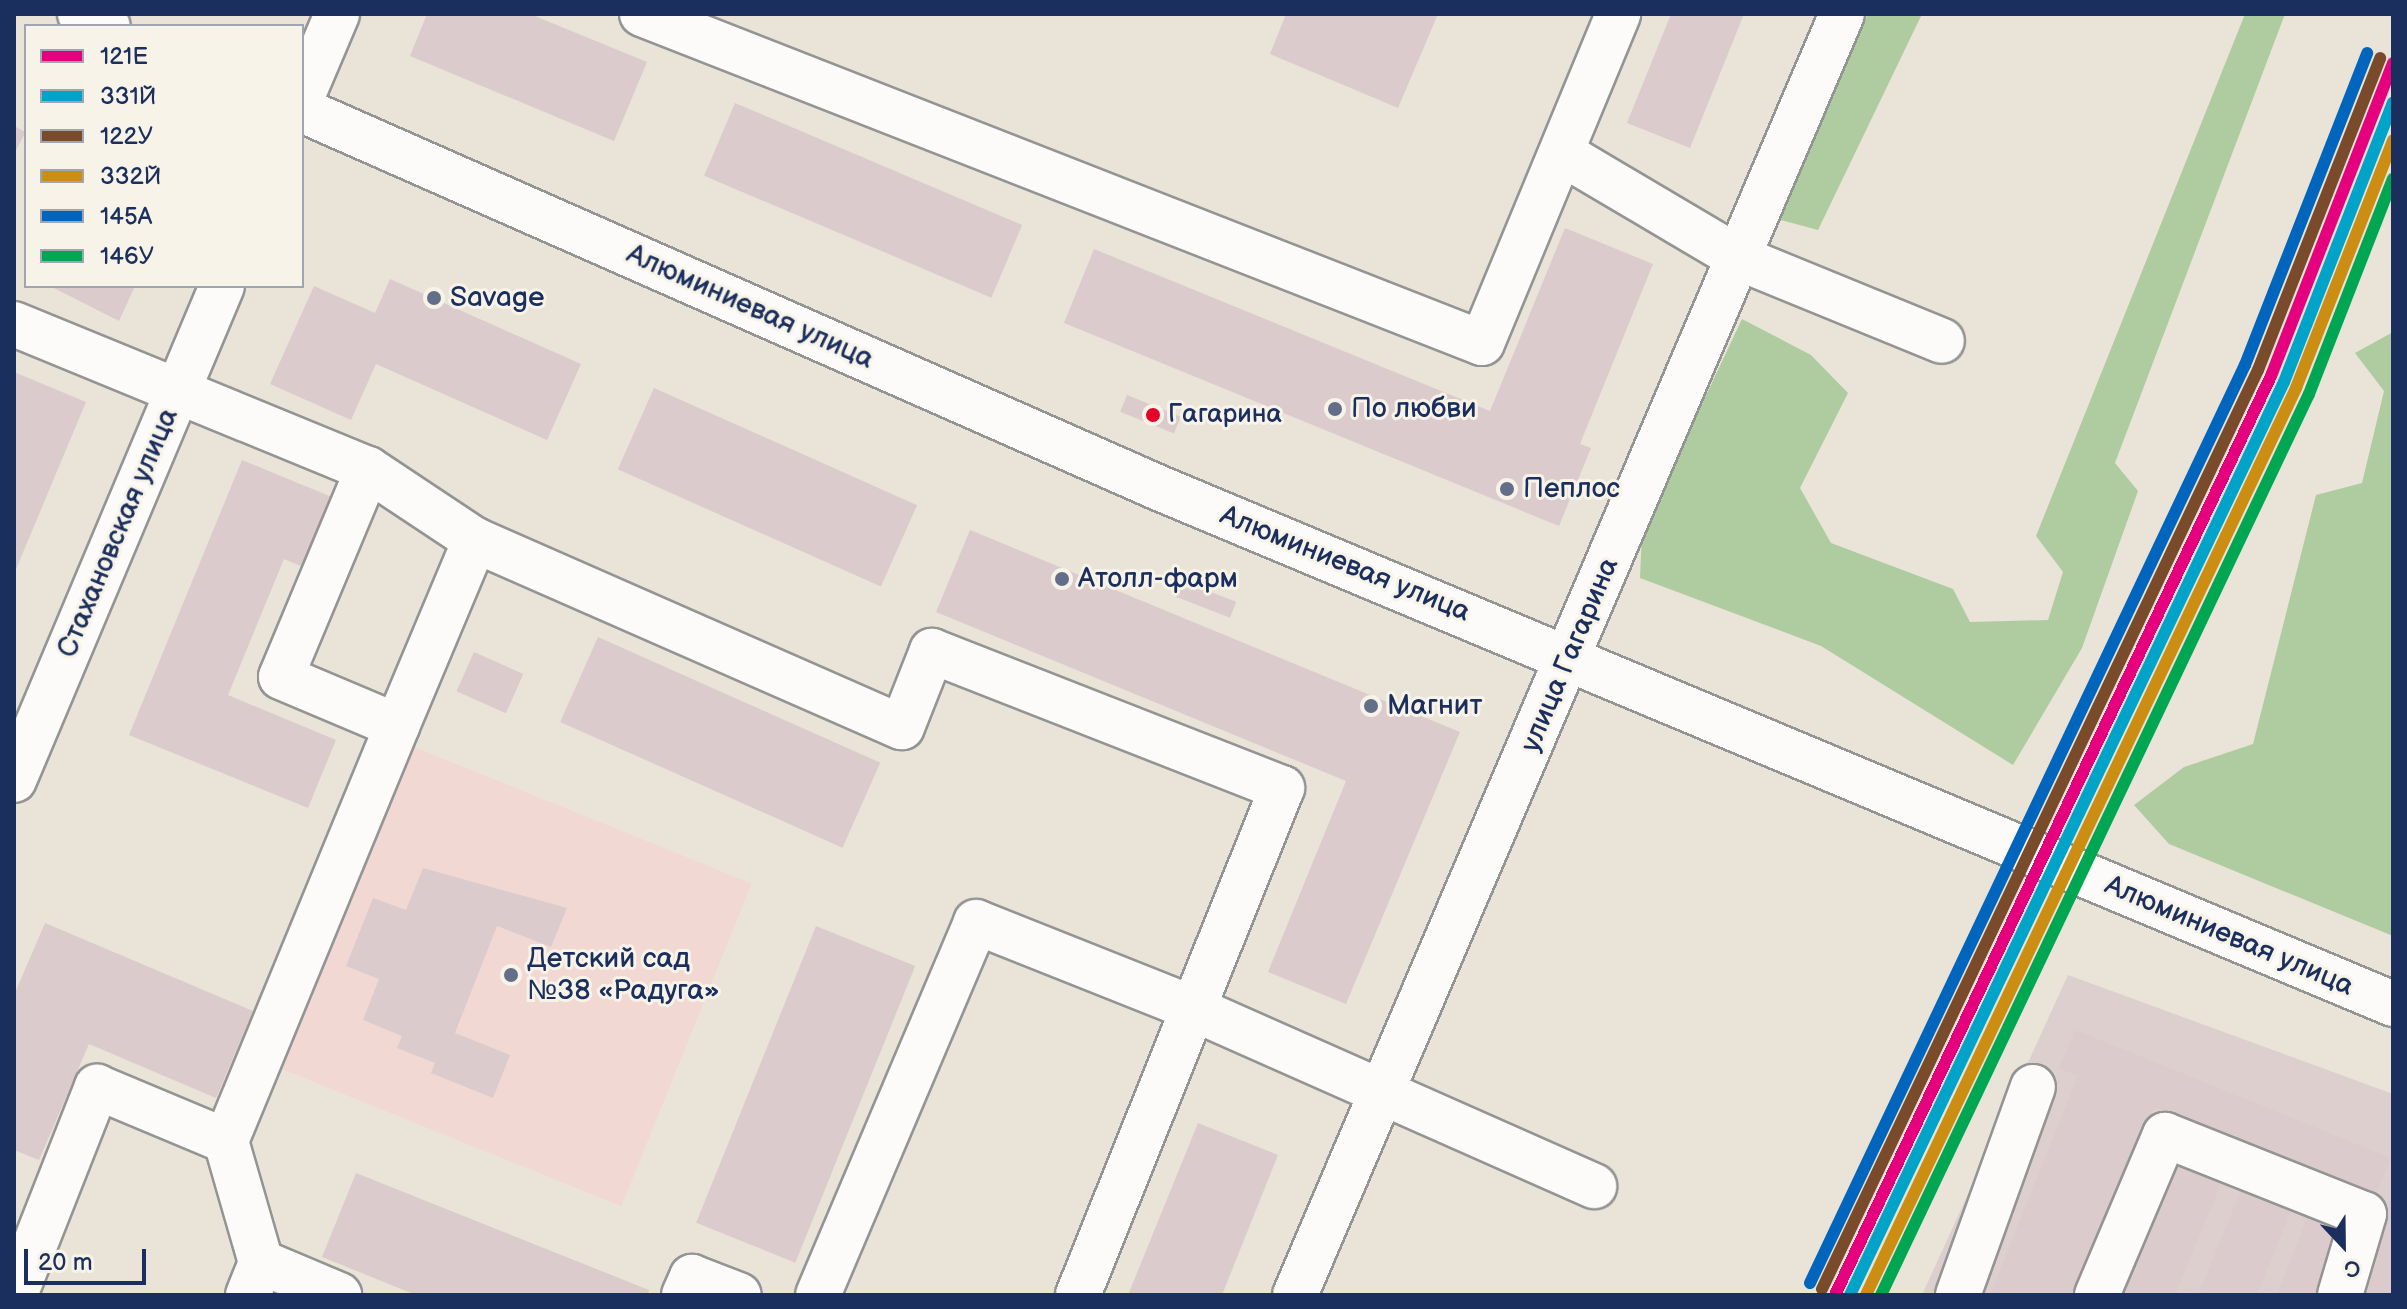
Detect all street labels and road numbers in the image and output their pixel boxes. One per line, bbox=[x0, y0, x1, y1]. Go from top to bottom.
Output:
street label: Алюминиевая улица bbox=[621, 237, 879, 377]
street label: Стахановская улица bbox=[50, 403, 186, 663]
street label: Алюминиевая улица bbox=[1215, 498, 1475, 630]
street label: улица Гагарина bbox=[1514, 553, 1626, 757]
street label: Алюминиевая улица bbox=[2100, 868, 2358, 1004]

